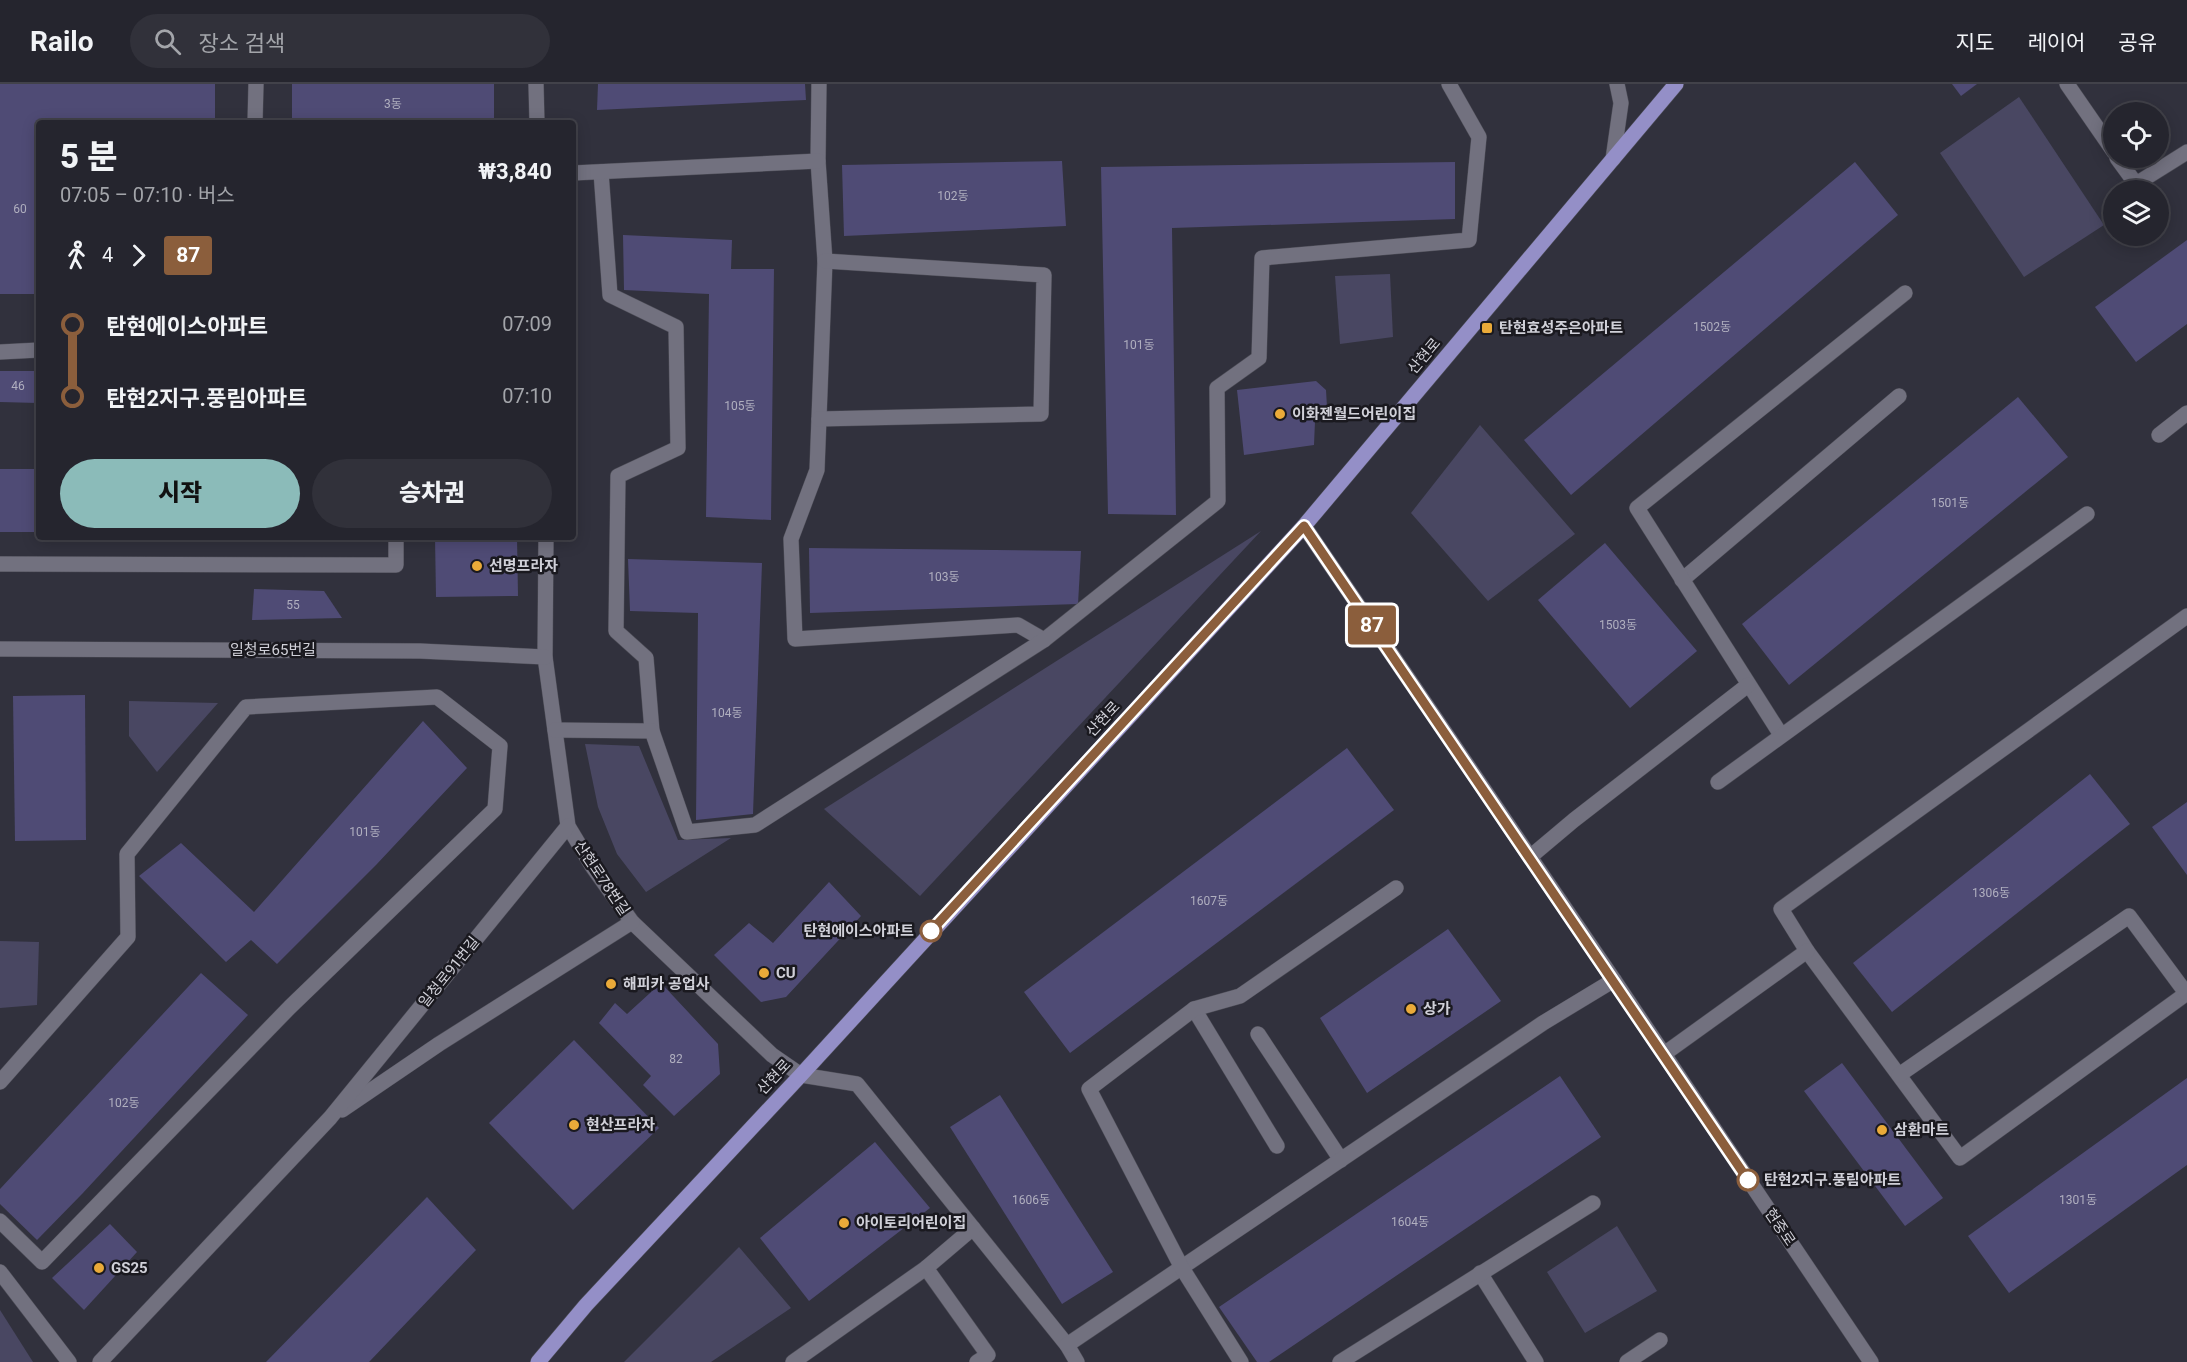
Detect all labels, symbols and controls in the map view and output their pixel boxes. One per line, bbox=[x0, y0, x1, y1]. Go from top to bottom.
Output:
search box bbox=[130, 14, 550, 68]
text: Railo bbox=[30, 25, 94, 58]
icon: search bbox=[151, 25, 184, 58]
text: 장소 검색 bbox=[199, 31, 285, 56]
text: 지도 bbox=[1956, 31, 1994, 55]
text: 레이어 bbox=[2027, 31, 2085, 55]
text: 공유 bbox=[2118, 31, 2157, 55]
house number: 3동 bbox=[384, 97, 402, 111]
map controls bbox=[2103, 102, 2169, 246]
button: locate bbox=[2103, 102, 2169, 168]
text: 5 분 bbox=[60, 137, 118, 176]
text: ₩3,840 bbox=[478, 159, 552, 184]
button: layers bbox=[2103, 180, 2169, 246]
text: 07:05 – 07:10 · 버스 bbox=[60, 183, 235, 207]
house number: 102동 bbox=[937, 189, 969, 203]
house number: 60 bbox=[13, 202, 27, 216]
icon: walk bbox=[60, 239, 93, 272]
icon: forward bbox=[122, 239, 155, 272]
text: 4 bbox=[102, 243, 113, 267]
text: 87 bbox=[176, 243, 200, 267]
text: 07:09 bbox=[502, 312, 552, 336]
text: 탄현에이스아파트 bbox=[106, 314, 268, 339]
place label: 탄현효성주은아파트 bbox=[1499, 319, 1623, 337]
house number: 1502동 bbox=[1693, 320, 1731, 334]
marker: 탄현효성주은아파트 bbox=[1480, 321, 1494, 335]
street label: 산현로 bbox=[1404, 334, 1444, 378]
house number: 101동 bbox=[1123, 338, 1155, 352]
house number: 46 bbox=[11, 379, 25, 393]
text: 07:10 bbox=[502, 384, 552, 408]
text: 탄현2지구.풍림아파트 bbox=[106, 386, 307, 411]
house number: 105동 bbox=[724, 399, 756, 413]
place label: 이화젠월드어린이집 bbox=[1292, 405, 1416, 423]
marker: 이화젠월드어린이집 bbox=[1273, 407, 1287, 421]
button: 시작 bbox=[60, 459, 300, 528]
button: 승차권 bbox=[312, 459, 552, 528]
house number: 1501동 bbox=[1931, 496, 1969, 510]
place label: 선명프라자 bbox=[489, 557, 558, 575]
marker: 선명프라자 bbox=[470, 559, 484, 573]
house number: 103동 bbox=[928, 570, 960, 584]
house number: 55 bbox=[286, 598, 300, 612]
line badge: 87 bbox=[1345, 606, 1399, 644]
text: 87 bbox=[1360, 613, 1384, 637]
house number: 1503동 bbox=[1599, 618, 1637, 632]
street label: 일청로65번길 bbox=[230, 641, 316, 659]
street label: 산현로 bbox=[1082, 698, 1124, 740]
house number: 104동 bbox=[711, 706, 743, 720]
house number: 101동 bbox=[349, 825, 381, 839]
street label: 산현로78번길 bbox=[571, 837, 633, 919]
house number: 1306동 bbox=[1972, 886, 2010, 900]
house number: 1607동 bbox=[1190, 894, 1228, 908]
marker: 탄현에이스아파트 bbox=[920, 920, 942, 942]
place label: 탄현에이스아파트 bbox=[804, 922, 914, 940]
street label: 일청로91번길 bbox=[415, 933, 483, 1011]
place label: CU bbox=[776, 964, 796, 982]
marker: CU bbox=[757, 966, 771, 980]
place label: 해피카 공업사 bbox=[623, 975, 710, 993]
marker: 해피카 공업사 bbox=[604, 977, 618, 991]
place label: 상가 bbox=[1423, 1000, 1451, 1018]
marker: 상가 bbox=[1404, 1002, 1418, 1016]
house number: 82 bbox=[669, 1052, 683, 1066]
street label: 산현로 bbox=[753, 1056, 795, 1098]
house number: 102동 bbox=[108, 1096, 140, 1110]
place label: 현산프라자 bbox=[586, 1116, 655, 1134]
marker: 현산프라자 bbox=[567, 1118, 581, 1132]
place label: 삼환마트 bbox=[1894, 1121, 1949, 1139]
marker: 삼환마트 bbox=[1875, 1123, 1889, 1137]
marker: 탄현2지구.풍림아파트 bbox=[1737, 1169, 1759, 1191]
place label: 탄현2지구.풍림아파트 bbox=[1764, 1171, 1901, 1189]
house number: 1606동 bbox=[1012, 1193, 1050, 1207]
house number: 1301동 bbox=[2059, 1193, 2097, 1207]
street label: 현중로 bbox=[1761, 1205, 1799, 1249]
place label: 아이토리어린이집 bbox=[856, 1214, 966, 1232]
house number: 1604동 bbox=[1391, 1215, 1429, 1229]
marker: 아이토리어린이집 bbox=[837, 1216, 851, 1230]
place label: GS25 bbox=[111, 1259, 148, 1277]
marker: GS25 bbox=[92, 1261, 106, 1275]

